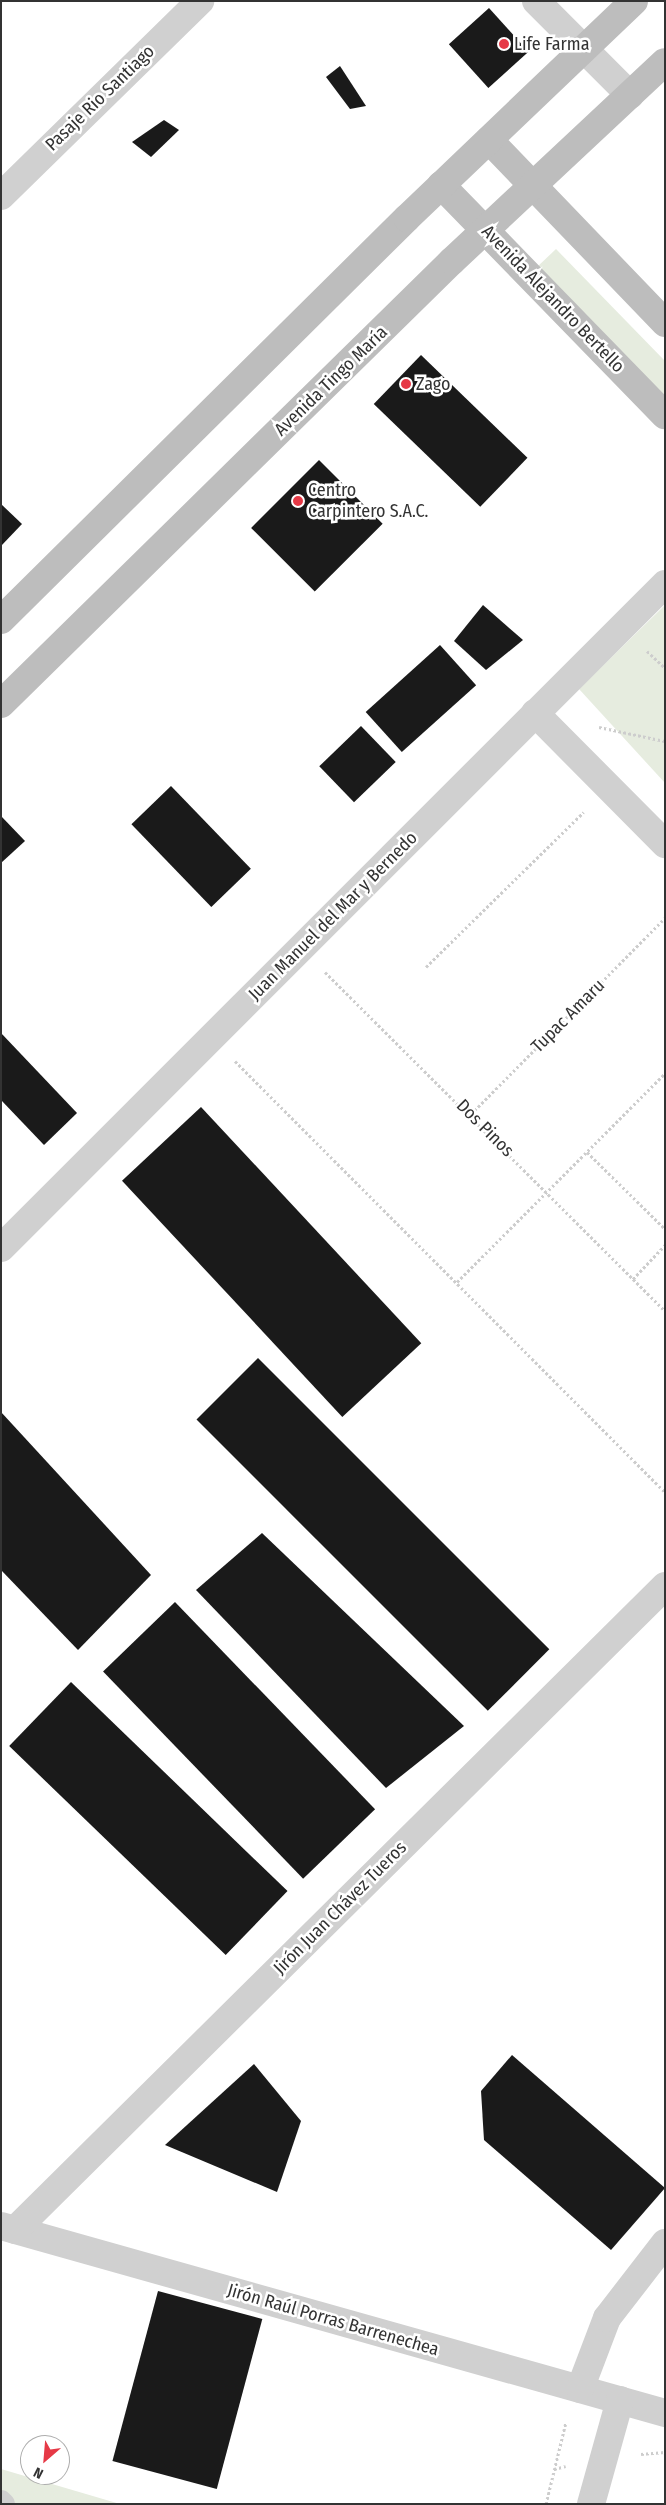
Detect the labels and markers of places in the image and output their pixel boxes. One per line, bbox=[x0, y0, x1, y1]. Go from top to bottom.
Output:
place label: Life Farma bbox=[514, 33, 590, 55]
marker: Life Farma bbox=[498, 38, 510, 50]
place label: Zago bbox=[416, 373, 451, 395]
marker: Zago bbox=[400, 378, 412, 390]
place label: Centro Carpintero S.A.C. bbox=[308, 480, 428, 522]
marker: Centro Carpintero S.A.C. bbox=[292, 495, 304, 507]

